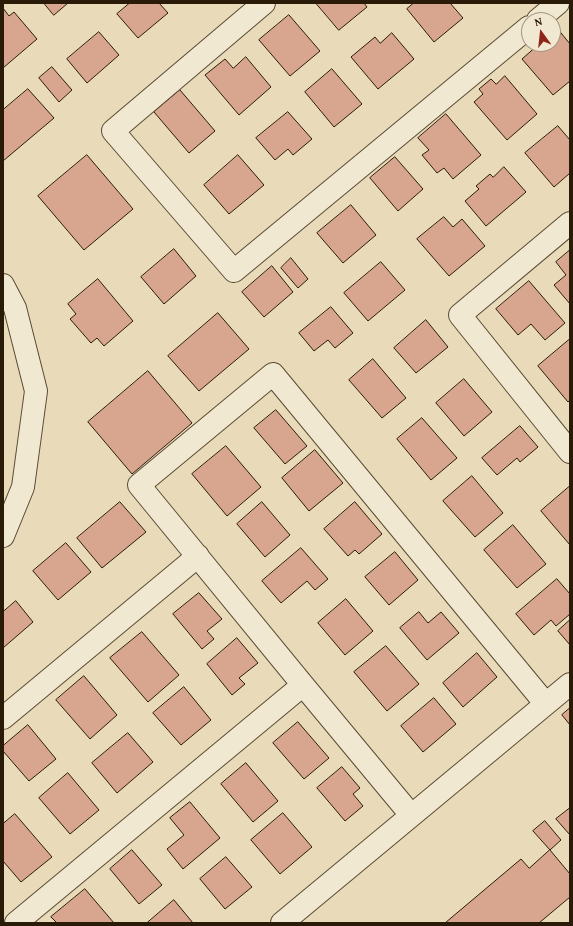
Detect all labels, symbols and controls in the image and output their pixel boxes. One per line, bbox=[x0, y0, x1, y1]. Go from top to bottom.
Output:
north arrow bbox=[521, 12, 561, 52]
text: N bbox=[533, 13, 544, 30]

